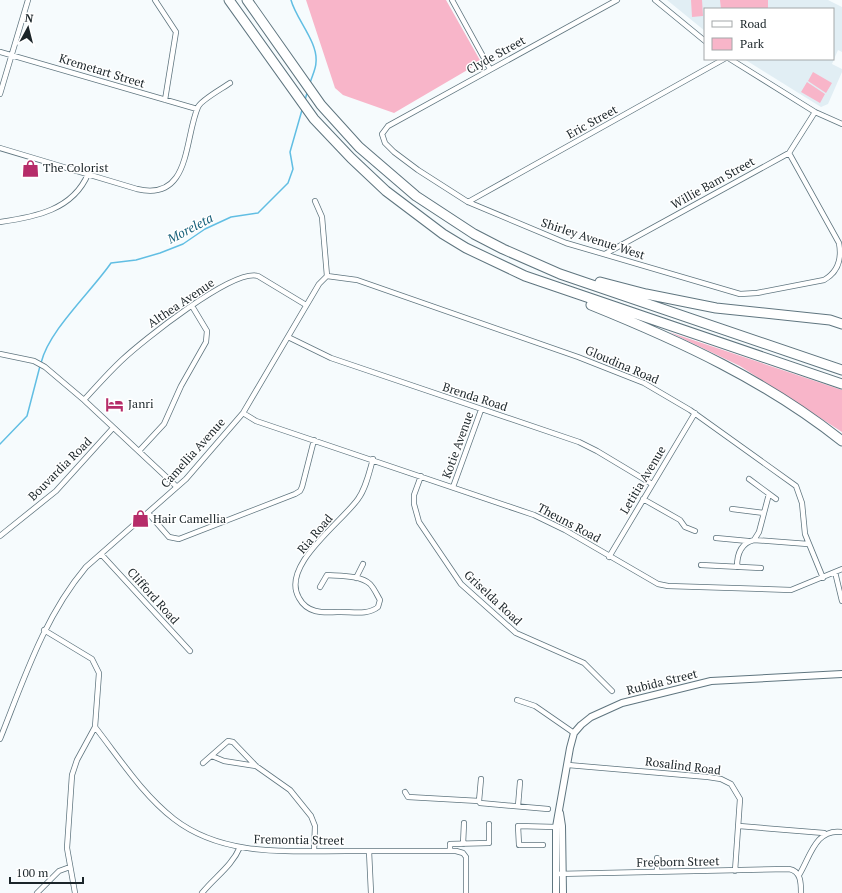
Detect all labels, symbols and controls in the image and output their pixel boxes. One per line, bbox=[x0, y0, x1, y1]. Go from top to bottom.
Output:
north arrow bbox=[8, 8, 48, 48]
legend bbox=[704, 8, 834, 60]
text: N bbox=[24, 11, 35, 26]
text: Road bbox=[740, 16, 767, 31]
street label: Clyde Street bbox=[464, 32, 528, 77]
text: Park bbox=[740, 36, 765, 51]
street label: Kremetart Street bbox=[57, 50, 148, 91]
street label: Eric Street bbox=[564, 101, 620, 142]
street label: Willie Bam Street bbox=[668, 153, 758, 212]
shop icon: The Colorist bbox=[20, 158, 40, 178]
place label: The Colorist bbox=[43, 160, 109, 175]
water label: Moreleta bbox=[163, 208, 216, 248]
street label: Shirley Avenue West bbox=[539, 215, 647, 263]
street label: Althea Avenue bbox=[144, 275, 217, 330]
street label: Gloudina Road bbox=[583, 342, 662, 387]
street label: Brenda Road bbox=[441, 379, 510, 414]
hotel icon: Janri bbox=[105, 394, 125, 414]
place label: Janri bbox=[128, 396, 154, 411]
street label: Kotie Avenue bbox=[439, 409, 477, 480]
street label: Camellia Avenue bbox=[157, 415, 228, 491]
street label: Bouvardia Road bbox=[25, 434, 95, 504]
street label: Letitia Avenue bbox=[616, 443, 669, 517]
street label: Theuns Road bbox=[535, 500, 604, 546]
shop icon: Hair Camellia bbox=[130, 509, 150, 529]
place label: Hair Camellia bbox=[153, 511, 226, 526]
street label: Ria Road bbox=[294, 511, 336, 557]
street label: Clifford Road bbox=[124, 564, 183, 627]
street label: Griselda Road bbox=[461, 567, 526, 628]
street label: Rubida Street bbox=[625, 665, 699, 698]
street label: Rosalind Road bbox=[644, 753, 722, 778]
street label: Fremontia Street bbox=[254, 831, 345, 848]
street label: Freeborn Street bbox=[636, 853, 720, 870]
scale bar bbox=[10, 859, 83, 885]
text: 100 m bbox=[16, 865, 49, 880]

